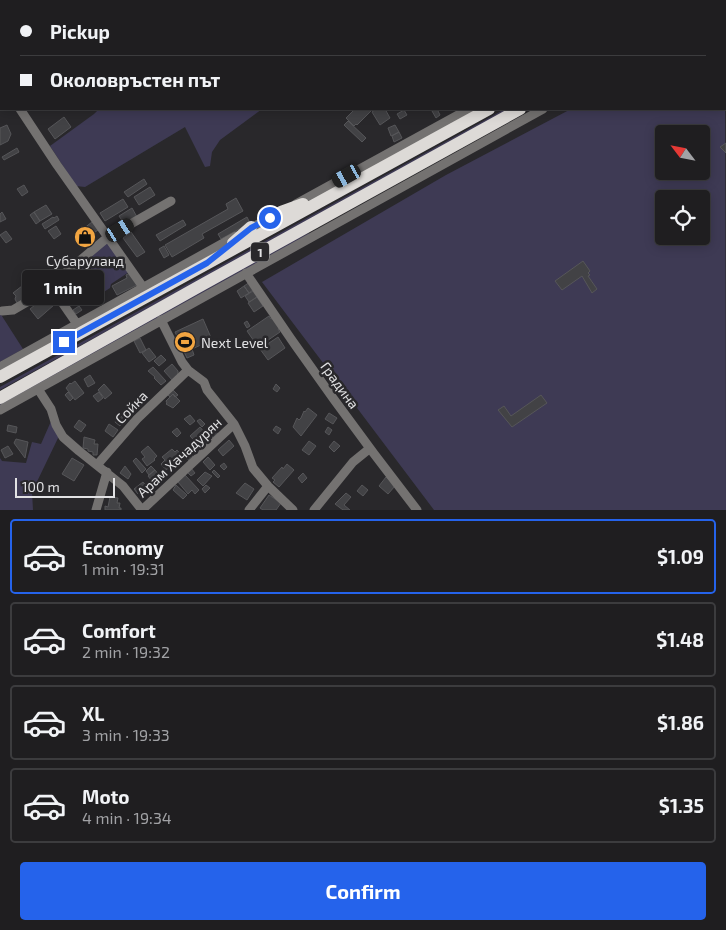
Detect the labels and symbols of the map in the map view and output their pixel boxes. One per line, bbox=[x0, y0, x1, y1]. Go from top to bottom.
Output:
north arrow bbox=[655, 125, 710, 180]
car bbox=[330, 162, 363, 190]
route start bbox=[259, 207, 281, 229]
car bbox=[103, 216, 136, 244]
shop icon: Субаруланд bbox=[73, 225, 97, 249]
road number: 1 bbox=[251, 242, 269, 262]
place label: Субаруланд bbox=[46, 252, 124, 269]
callout: 1 min bbox=[23, 270, 105, 304]
sports icon: Next Level bbox=[173, 330, 197, 354]
route end bbox=[53, 331, 75, 353]
place label: Next Level bbox=[201, 334, 269, 351]
street label: Градина bbox=[317, 358, 363, 412]
street label: Сойка bbox=[111, 387, 151, 427]
street label: Арам Хачадурян bbox=[133, 414, 225, 500]
scale bar bbox=[15, 475, 115, 498]

